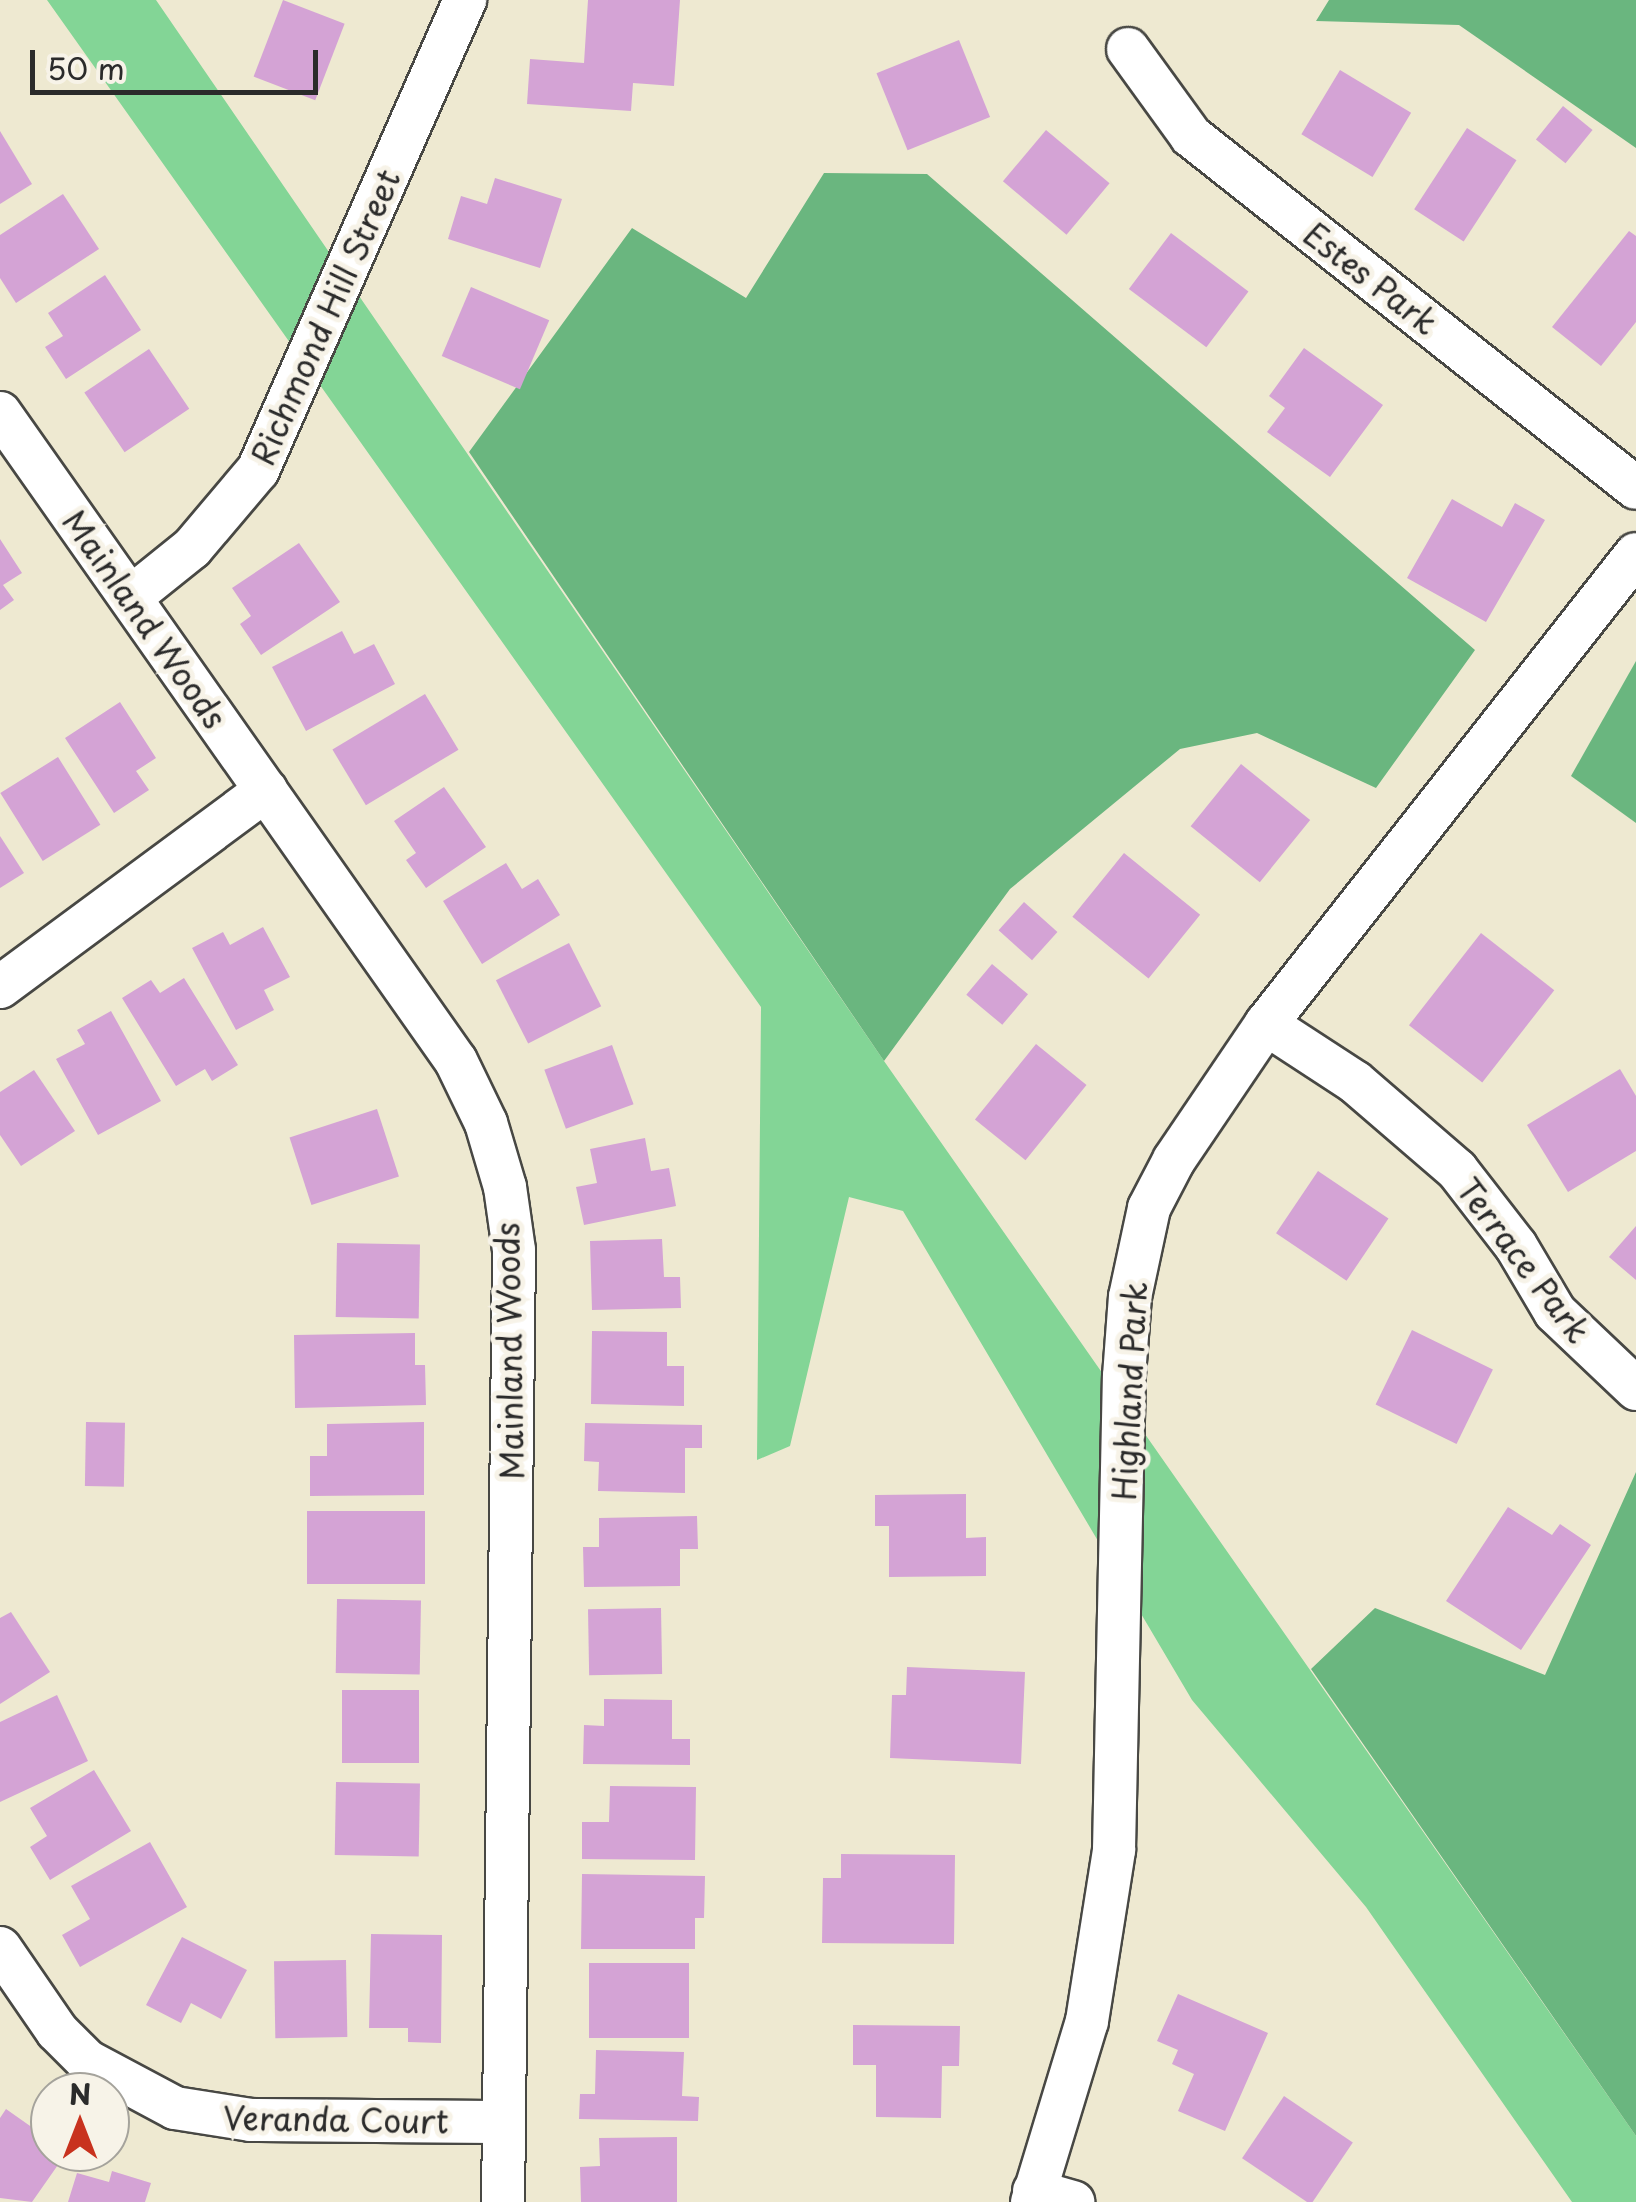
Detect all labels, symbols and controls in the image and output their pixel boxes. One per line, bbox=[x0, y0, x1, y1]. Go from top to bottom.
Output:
scale bar bbox=[35, 30, 322, 92]
text: 50 m bbox=[47, 45, 125, 90]
street label: Richmond Hill Street bbox=[243, 163, 407, 471]
street label: Estes Park bbox=[1296, 213, 1446, 343]
street label: Mainland Woods bbox=[56, 503, 234, 735]
street label: Terrace Park bbox=[1449, 1170, 1599, 1350]
street label: Mainland Woods bbox=[488, 1223, 530, 1479]
street label: Highland Park bbox=[1104, 1280, 1154, 1502]
north arrow bbox=[30, 2072, 130, 2172]
text: N bbox=[69, 2072, 91, 2115]
street label: Veranda Court bbox=[224, 2098, 448, 2140]

